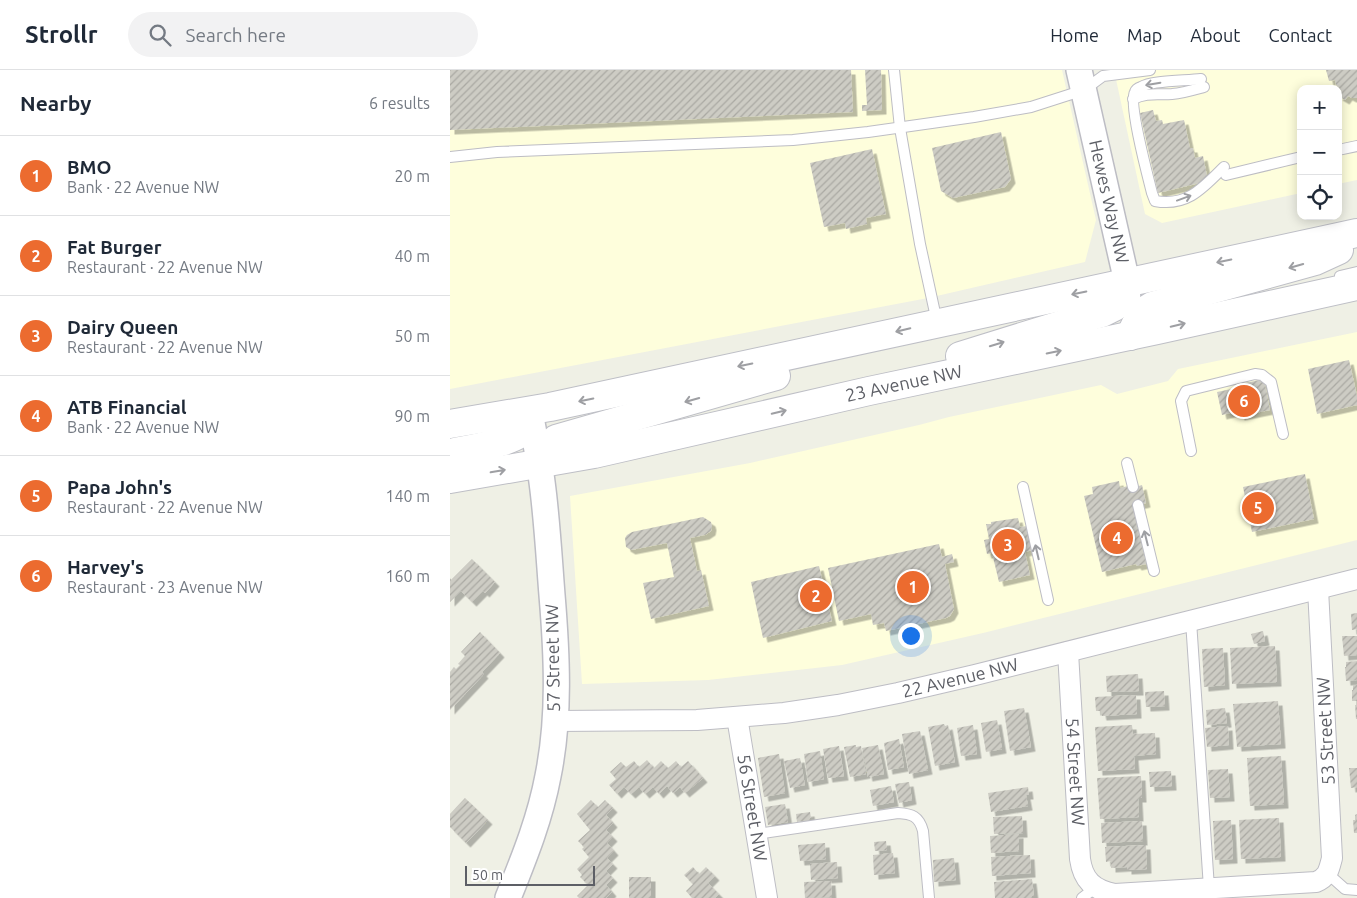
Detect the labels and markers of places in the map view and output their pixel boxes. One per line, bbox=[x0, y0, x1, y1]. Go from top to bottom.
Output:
pin: 6 bbox=[1228, 382, 1260, 420]
pin: 5 bbox=[1242, 489, 1274, 527]
pin: 4 bbox=[1101, 519, 1133, 557]
pin: 3 bbox=[992, 526, 1024, 564]
pin: 1 bbox=[897, 568, 929, 606]
pin: 2 bbox=[800, 577, 832, 615]

